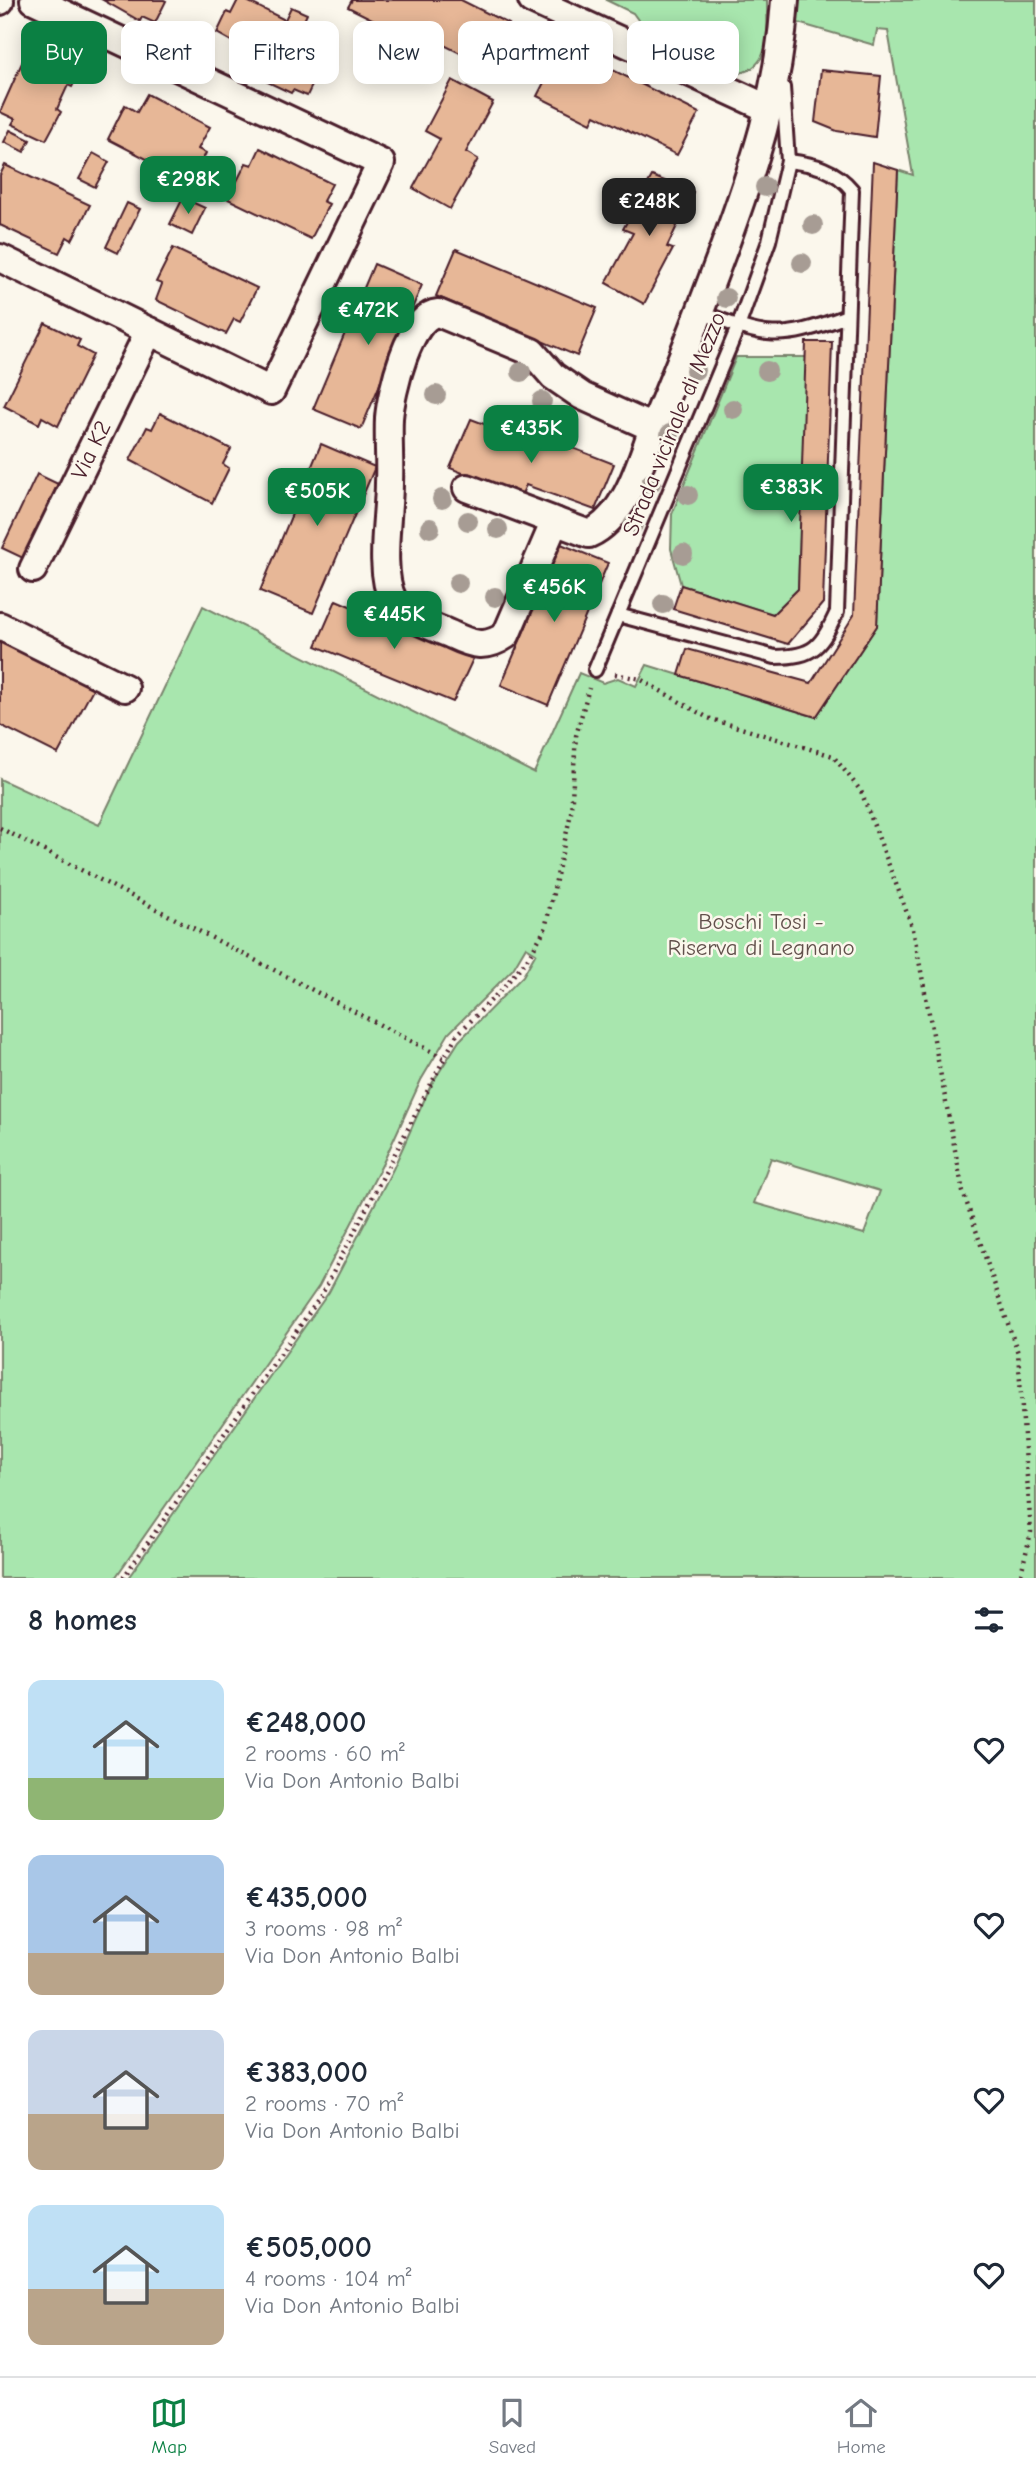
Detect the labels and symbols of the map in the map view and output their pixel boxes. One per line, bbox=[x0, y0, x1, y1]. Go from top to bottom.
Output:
pin: €298K bbox=[139, 156, 237, 216]
pin: €248K bbox=[600, 178, 698, 238]
pin: €472K bbox=[319, 288, 417, 347]
street label: Strada vicinale di Mezzo bbox=[617, 308, 731, 540]
pin: €435K bbox=[482, 406, 580, 465]
street label: Via K2 bbox=[65, 416, 117, 484]
pin: €383K bbox=[742, 464, 840, 524]
pin: €505K bbox=[268, 468, 366, 528]
pin: €456K bbox=[505, 564, 603, 624]
pin: €445K bbox=[345, 592, 443, 651]
park label: Boschi Tosi - Riserva di Legnano bbox=[667, 908, 855, 961]

